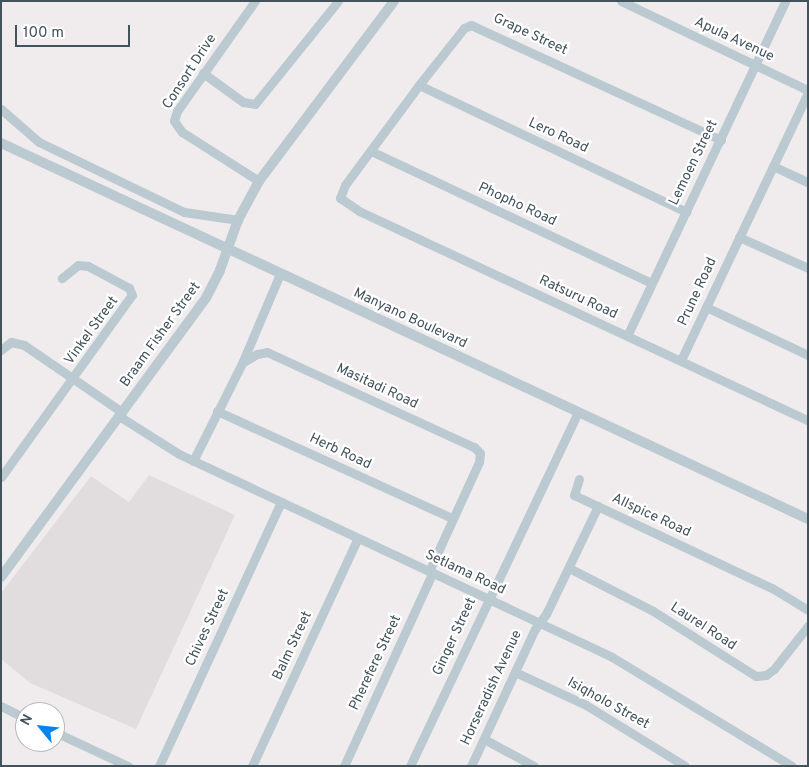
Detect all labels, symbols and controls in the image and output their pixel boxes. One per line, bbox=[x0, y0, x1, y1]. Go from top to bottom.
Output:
street label: Grape Street bbox=[490, 11, 570, 59]
street label: Apula Avenue bbox=[691, 14, 777, 66]
scale bar bbox=[18, 15, 132, 47]
text: 100 m bbox=[23, 24, 64, 43]
street label: Consort Drive bbox=[159, 31, 221, 113]
street label: Lero Road bbox=[525, 115, 591, 157]
street label: Lemoen Street bbox=[666, 118, 722, 208]
street label: Phopho Road bbox=[475, 180, 559, 230]
street label: Prune Road bbox=[675, 255, 721, 329]
street label: Ratsuru Road bbox=[536, 272, 620, 324]
street label: Braam Fisher Street bbox=[117, 279, 205, 391]
street label: Manyano Boulevard bbox=[351, 285, 469, 353]
street label: Vinkel Street bbox=[62, 293, 122, 369]
street label: Masitadi Road bbox=[333, 361, 421, 413]
street label: Herb Road bbox=[306, 430, 374, 474]
street label: Allspice Road bbox=[609, 490, 693, 542]
street label: Setlama Road bbox=[422, 547, 508, 599]
street label: Chives Street bbox=[183, 587, 233, 669]
street label: Ginger Street bbox=[430, 595, 480, 679]
street label: Laurel Road bbox=[667, 599, 739, 655]
street label: Balm Street bbox=[270, 609, 316, 683]
street label: Pherefere Street bbox=[347, 613, 405, 713]
street label: Horseradish Avenue bbox=[458, 627, 526, 749]
street label: Isiqholo Street bbox=[564, 675, 652, 733]
north arrow bbox=[15, 702, 65, 752]
text: N bbox=[17, 712, 37, 729]

